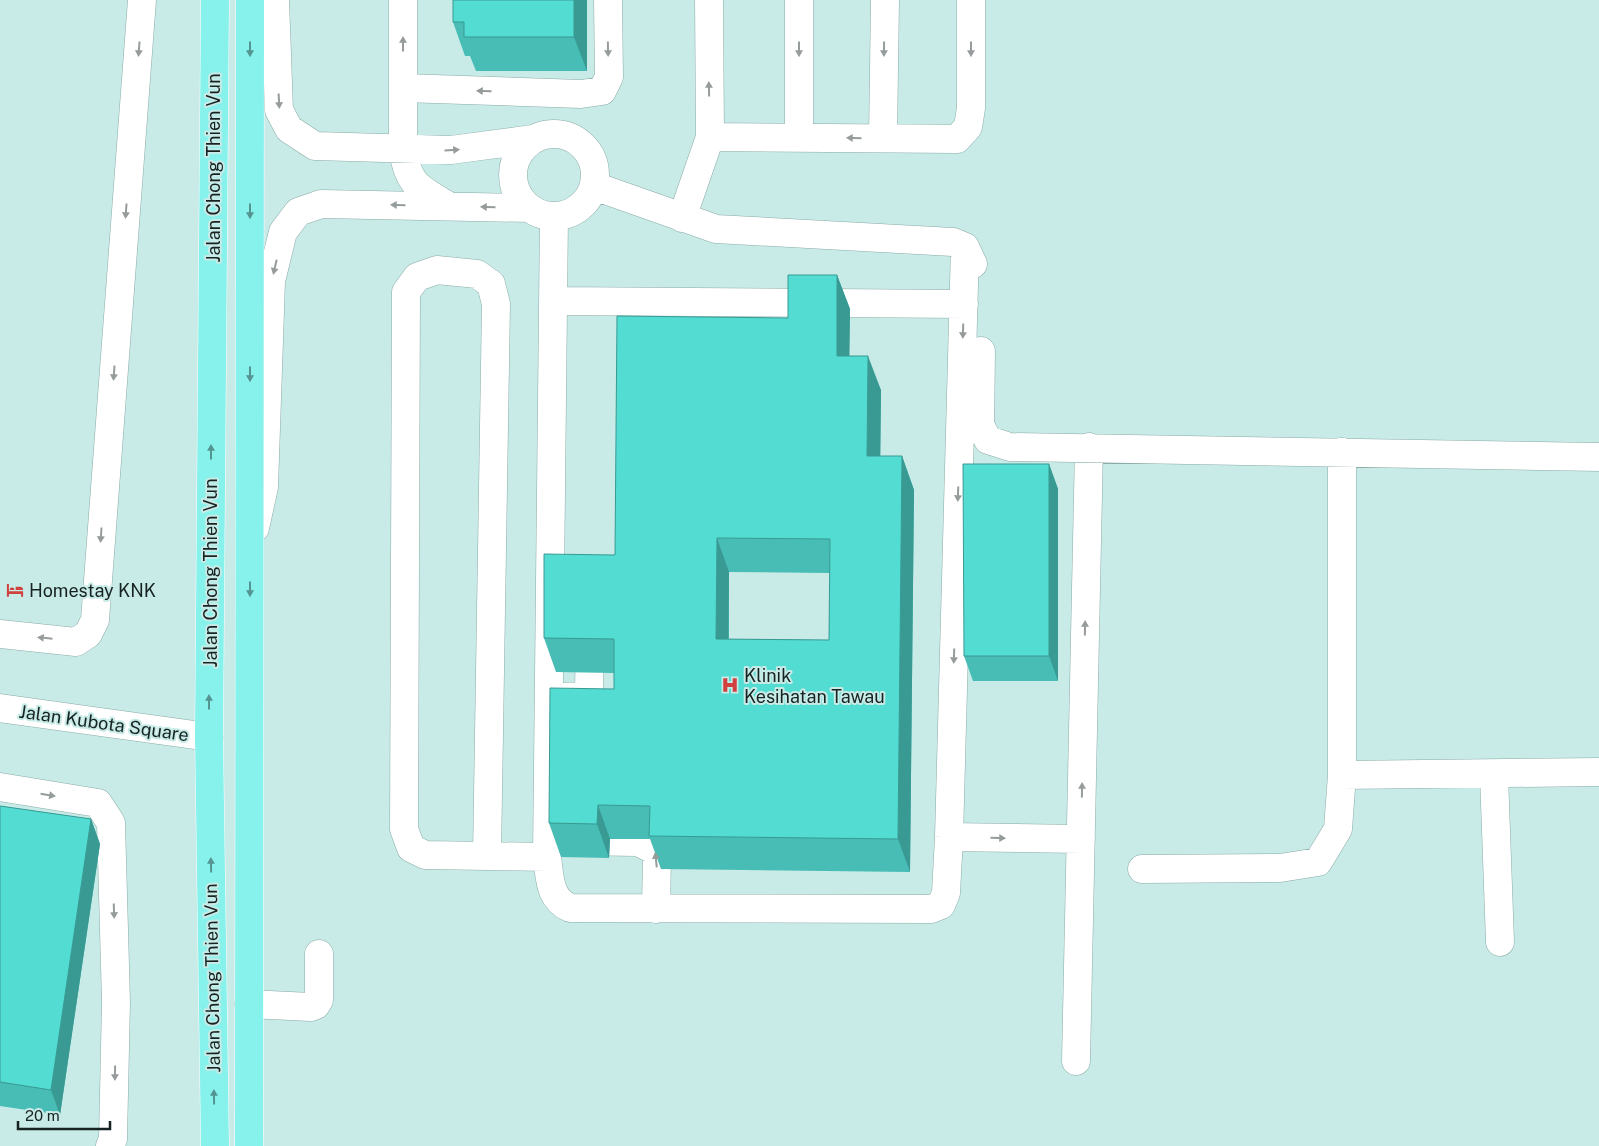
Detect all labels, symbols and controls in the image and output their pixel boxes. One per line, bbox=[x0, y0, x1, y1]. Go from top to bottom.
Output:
one-way arrow bbox=[399, 36, 407, 52]
one-way arrow bbox=[134, 41, 142, 57]
one-way arrow bbox=[246, 41, 254, 57]
one-way arrow bbox=[604, 41, 612, 57]
one-way arrow bbox=[795, 41, 803, 57]
one-way arrow bbox=[880, 41, 888, 57]
one-way arrow bbox=[967, 41, 975, 57]
street label: Jalan Chong Thien Vun bbox=[203, 73, 224, 263]
one-way arrow bbox=[705, 80, 713, 96]
one-way arrow bbox=[476, 87, 492, 95]
one-way arrow bbox=[275, 93, 283, 109]
one-way arrow bbox=[846, 134, 862, 142]
one-way arrow bbox=[444, 145, 460, 153]
one-way arrow bbox=[390, 201, 406, 209]
one-way arrow bbox=[480, 202, 496, 210]
one-way arrow bbox=[122, 203, 130, 219]
one-way arrow bbox=[246, 203, 254, 219]
one-way arrow bbox=[271, 260, 279, 275]
one-way arrow bbox=[959, 323, 967, 339]
one-way arrow bbox=[109, 365, 117, 381]
one-way arrow bbox=[246, 366, 254, 382]
one-way arrow bbox=[207, 444, 215, 460]
street label: Jalan Chong Thien Vun bbox=[200, 478, 221, 668]
one-way arrow bbox=[954, 486, 962, 502]
one-way arrow bbox=[97, 527, 105, 543]
hotel icon: Homestay KNK bbox=[5, 580, 25, 600]
place label: Homestay KNK bbox=[29, 580, 156, 601]
one-way arrow bbox=[246, 581, 254, 597]
one-way arrow bbox=[1081, 620, 1089, 636]
one-way arrow bbox=[37, 634, 53, 642]
one-way arrow bbox=[950, 648, 958, 664]
place label: Klinik Kesihatan Tawau bbox=[744, 665, 885, 707]
hospital icon: Klinik Kesihatan Tawau bbox=[720, 675, 740, 695]
one-way arrow bbox=[205, 694, 213, 710]
street label: Jalan Kubota Square bbox=[18, 701, 190, 745]
one-way arrow bbox=[1078, 782, 1086, 798]
one-way arrow bbox=[41, 791, 57, 799]
one-way arrow bbox=[990, 834, 1006, 842]
one-way arrow bbox=[652, 852, 660, 868]
one-way arrow bbox=[207, 857, 215, 873]
street label: Jalan Chong Thien Vun bbox=[200, 883, 224, 1073]
one-way arrow bbox=[110, 903, 118, 919]
one-way arrow bbox=[110, 1065, 118, 1081]
one-way arrow bbox=[210, 1089, 218, 1105]
scale bar bbox=[18, 1098, 110, 1130]
text: 20 m bbox=[25, 1107, 60, 1124]

